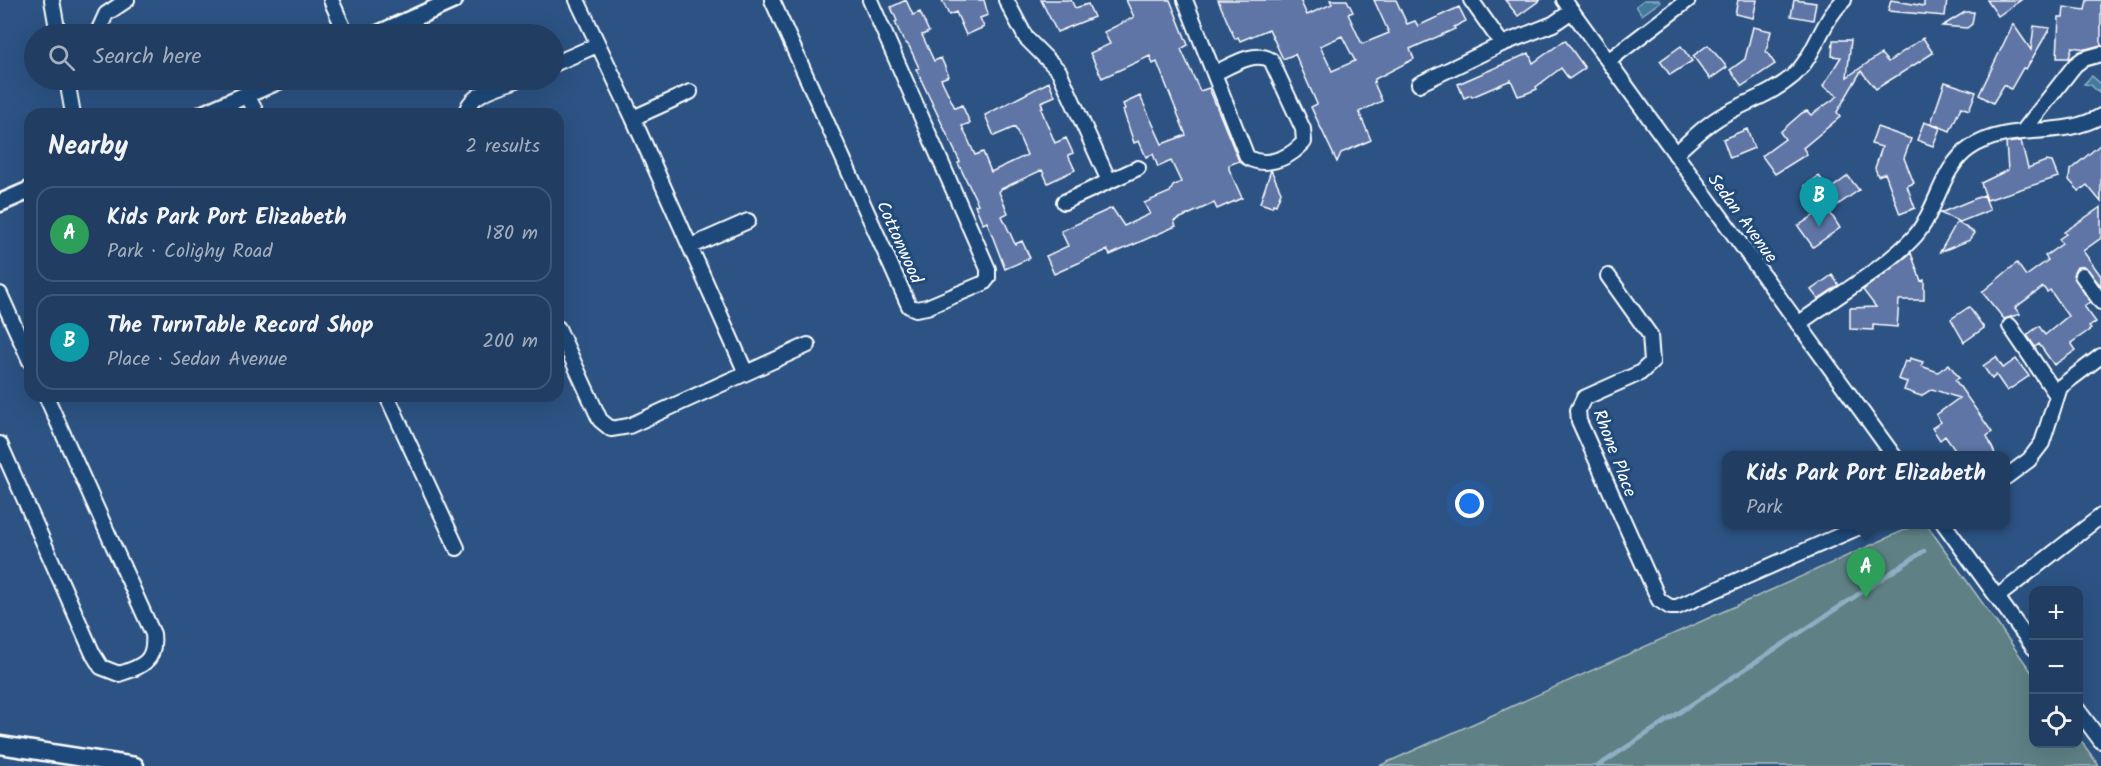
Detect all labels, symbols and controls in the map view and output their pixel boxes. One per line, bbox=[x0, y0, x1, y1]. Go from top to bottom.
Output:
search box bbox=[24, 24, 564, 90]
text: Search here bbox=[93, 40, 201, 75]
icon: search bbox=[45, 41, 78, 74]
text: Nearby bbox=[48, 126, 128, 168]
text: 2 results bbox=[465, 131, 540, 163]
street label: Sedan Avenue bbox=[1699, 168, 1784, 270]
pin: B bbox=[1800, 178, 1838, 227]
street label: Cottonwood bbox=[867, 197, 930, 290]
text: Kids Park Port Elizabeth bbox=[107, 201, 347, 236]
text: A bbox=[63, 218, 76, 250]
text: 180 m bbox=[486, 218, 538, 250]
text: Park · Colighy Road bbox=[107, 236, 272, 268]
text: The TurnTable Record Shop bbox=[107, 309, 374, 344]
text: B bbox=[63, 326, 76, 358]
text: 200 m bbox=[482, 326, 538, 358]
text: Place · Sedan Avenue bbox=[107, 344, 287, 376]
street label: Rhone Place bbox=[1584, 405, 1644, 502]
popup bbox=[1722, 451, 2010, 529]
text: Kids Park Port Elizabeth bbox=[1746, 457, 1986, 492]
your location bbox=[1455, 489, 1484, 518]
text: Park bbox=[1746, 492, 1782, 524]
pin: A bbox=[1846, 548, 1886, 598]
map controls bbox=[2029, 586, 2083, 748]
button: + bbox=[2029, 586, 2083, 640]
button: − bbox=[2029, 640, 2083, 694]
button: locate bbox=[2029, 694, 2083, 748]

